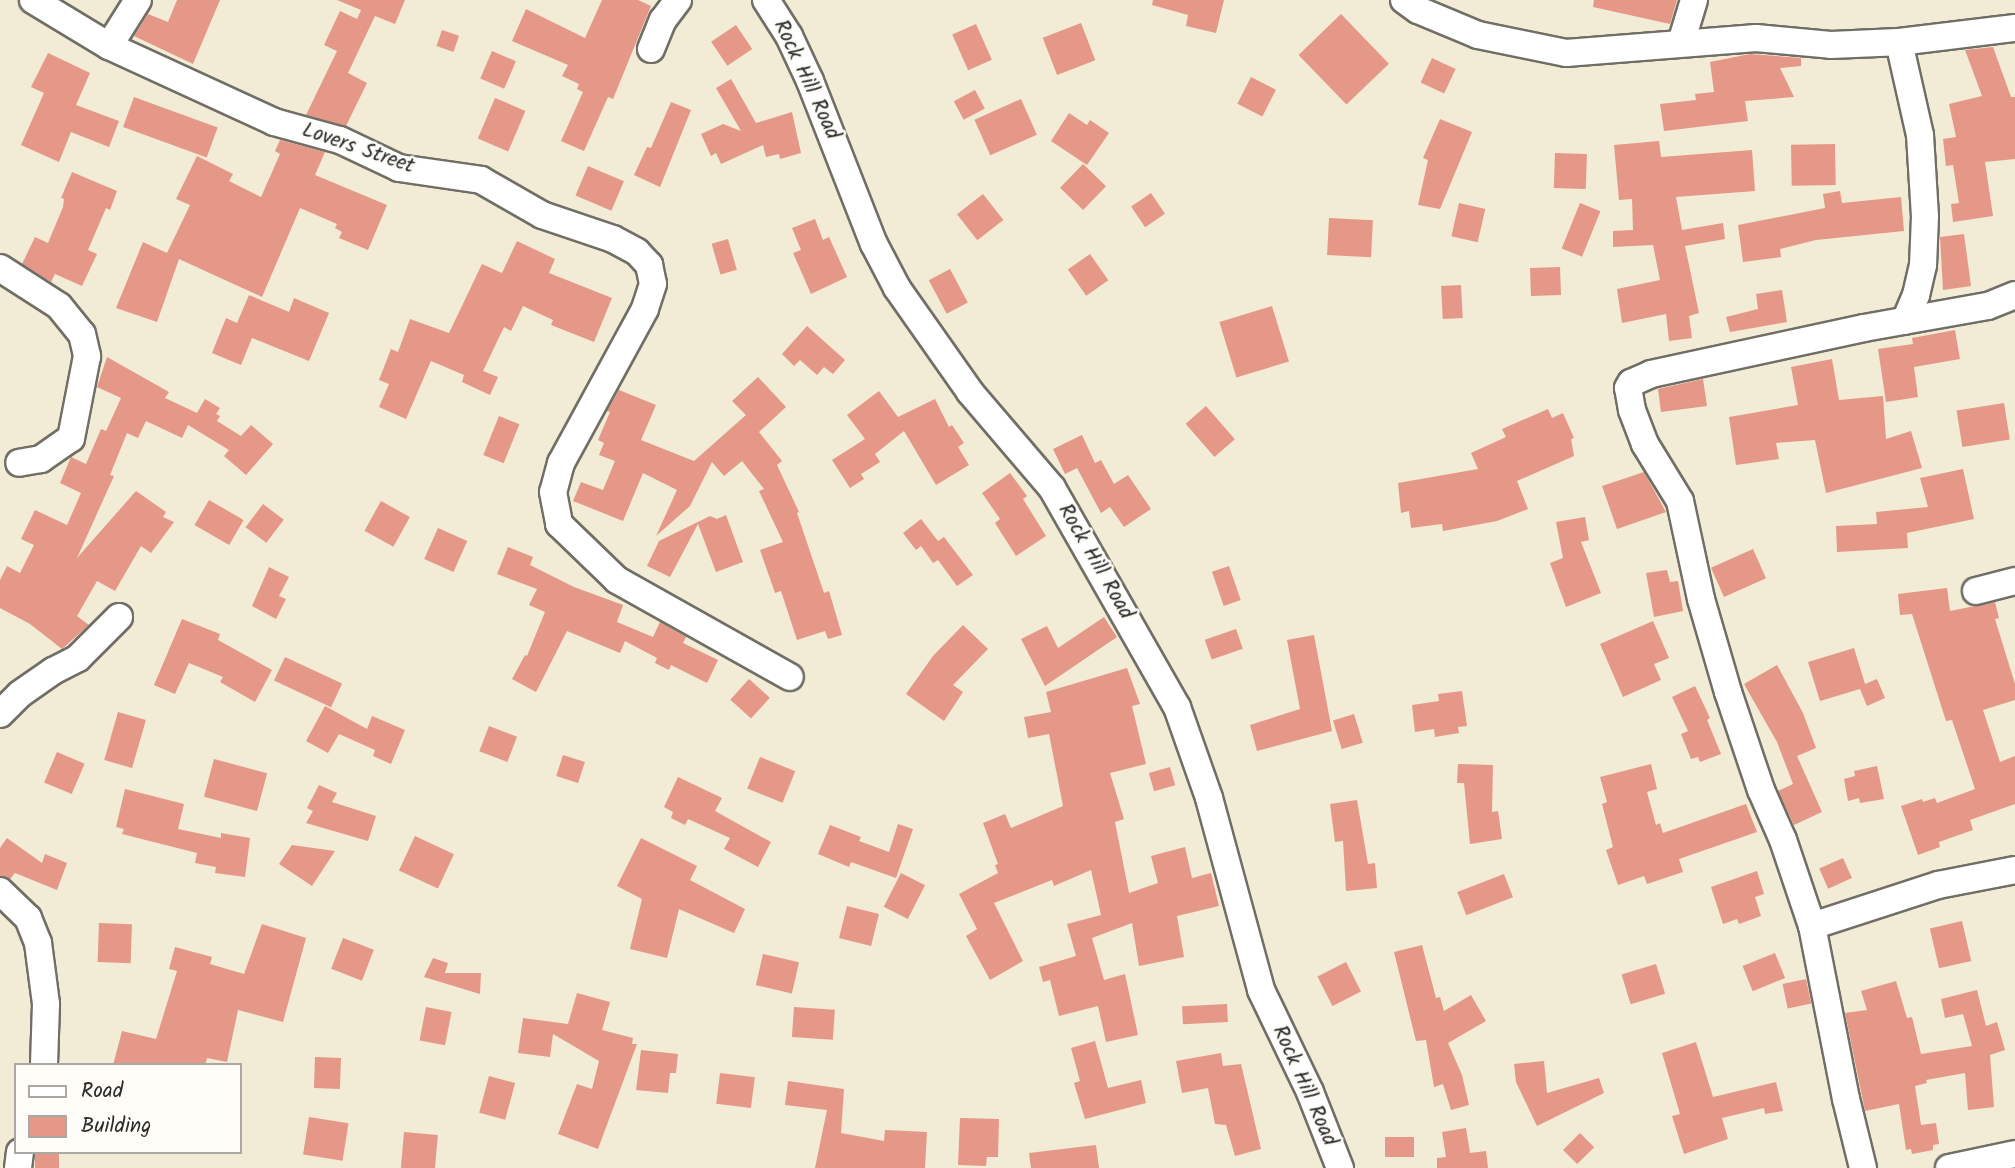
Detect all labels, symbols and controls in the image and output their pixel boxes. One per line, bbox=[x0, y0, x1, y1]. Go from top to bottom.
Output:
street label: Rock Hill Road bbox=[767, 16, 845, 144]
street label: Lovers Street bbox=[299, 118, 417, 180]
street label: Rock Hill Road bbox=[1052, 500, 1138, 624]
street label: Rock Hill Road bbox=[1266, 1022, 1342, 1150]
legend bbox=[14, 1063, 242, 1154]
text: Road bbox=[81, 1075, 123, 1108]
text: Building bbox=[81, 1110, 151, 1143]

